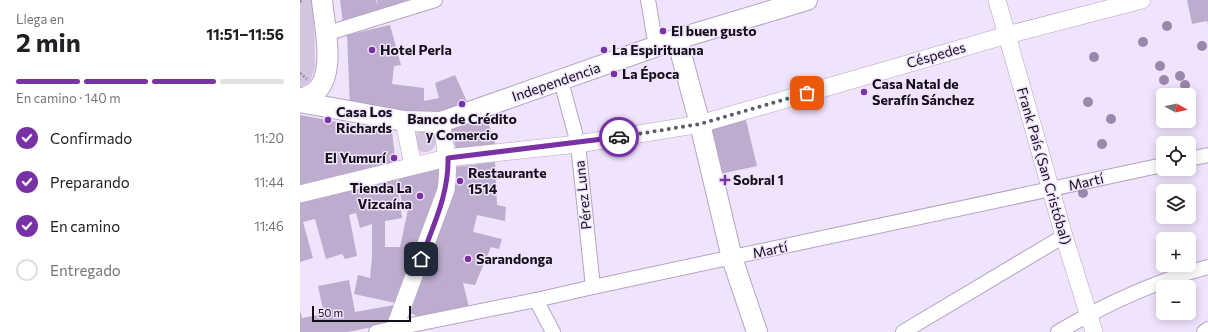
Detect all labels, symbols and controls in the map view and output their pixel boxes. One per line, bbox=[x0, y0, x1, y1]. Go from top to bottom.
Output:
text: Llega en bbox=[16, 11, 64, 27]
place label: El buen gusto bbox=[671, 22, 757, 39]
text: 11:51–11:56 bbox=[206, 25, 284, 43]
text: 2 min bbox=[16, 26, 81, 57]
marker: El buen gusto bbox=[658, 26, 668, 36]
street label: Céspedes bbox=[904, 38, 967, 71]
place label: Hotel Perla bbox=[380, 41, 452, 58]
place label: La Espirituana bbox=[612, 41, 704, 58]
marker: Hotel Perla bbox=[367, 45, 377, 55]
marker: La Espirituana bbox=[599, 45, 609, 55]
street label: Independencia bbox=[509, 58, 602, 105]
place label: La Época bbox=[622, 65, 679, 82]
marker: La Época bbox=[609, 69, 619, 79]
place label: Casa Natal de Serafín Sánchez bbox=[872, 75, 974, 108]
pin bbox=[790, 76, 824, 110]
icon: bag bbox=[796, 82, 818, 104]
street label: Frank País (San Cristóbal) bbox=[1014, 85, 1075, 247]
marker: Casa Natal de Serafín Sánchez bbox=[859, 87, 869, 97]
north arrow bbox=[1156, 88, 1196, 128]
map controls bbox=[1156, 88, 1196, 320]
text: En camino · 140 m bbox=[16, 90, 121, 106]
marker: Banco de Crédito y Comercio bbox=[457, 99, 467, 109]
place label: Casa Los Richards bbox=[336, 103, 393, 136]
place label: Banco de Crédito y Comercio bbox=[407, 110, 517, 143]
marker: Casa Los Richards bbox=[323, 115, 333, 125]
courier bbox=[599, 117, 639, 157]
icon: car bbox=[608, 126, 630, 148]
icon: check bbox=[16, 127, 38, 149]
text: Confirmado bbox=[50, 129, 132, 147]
text: 11:20 bbox=[254, 130, 284, 146]
button: locate bbox=[1156, 136, 1196, 176]
place label: El Yumurí bbox=[325, 149, 387, 166]
marker: El Yumurí bbox=[389, 153, 399, 163]
street label: Pérez Luna bbox=[570, 160, 595, 230]
place label: Restaurante 1514 bbox=[468, 164, 547, 197]
street label: Martí bbox=[1067, 169, 1105, 194]
icon: check bbox=[16, 171, 38, 193]
place label: Sobral 1 bbox=[733, 171, 784, 188]
text: Preparando bbox=[50, 173, 130, 191]
text: 11:44 bbox=[254, 174, 284, 190]
marker: Sobral 1 bbox=[720, 175, 730, 185]
marker: Restaurante 1514 bbox=[455, 176, 465, 186]
place label: Tienda La Vizcaína bbox=[350, 179, 412, 212]
button: layers bbox=[1156, 184, 1196, 224]
marker: Tienda La Vizcaína bbox=[415, 191, 425, 201]
icon: check bbox=[16, 215, 38, 237]
text: En camino bbox=[50, 217, 120, 235]
text: 11:46 bbox=[254, 218, 284, 234]
button: + bbox=[1156, 232, 1196, 272]
street label: Martí bbox=[751, 237, 789, 262]
pin bbox=[404, 242, 438, 276]
icon: home bbox=[410, 248, 432, 270]
place label: Sarandonga bbox=[476, 250, 553, 267]
marker: Sarandonga bbox=[463, 254, 473, 264]
text: Entregado bbox=[50, 261, 121, 279]
button: − bbox=[1156, 280, 1196, 320]
scale bar bbox=[312, 304, 411, 323]
text: 50 m bbox=[318, 306, 343, 319]

